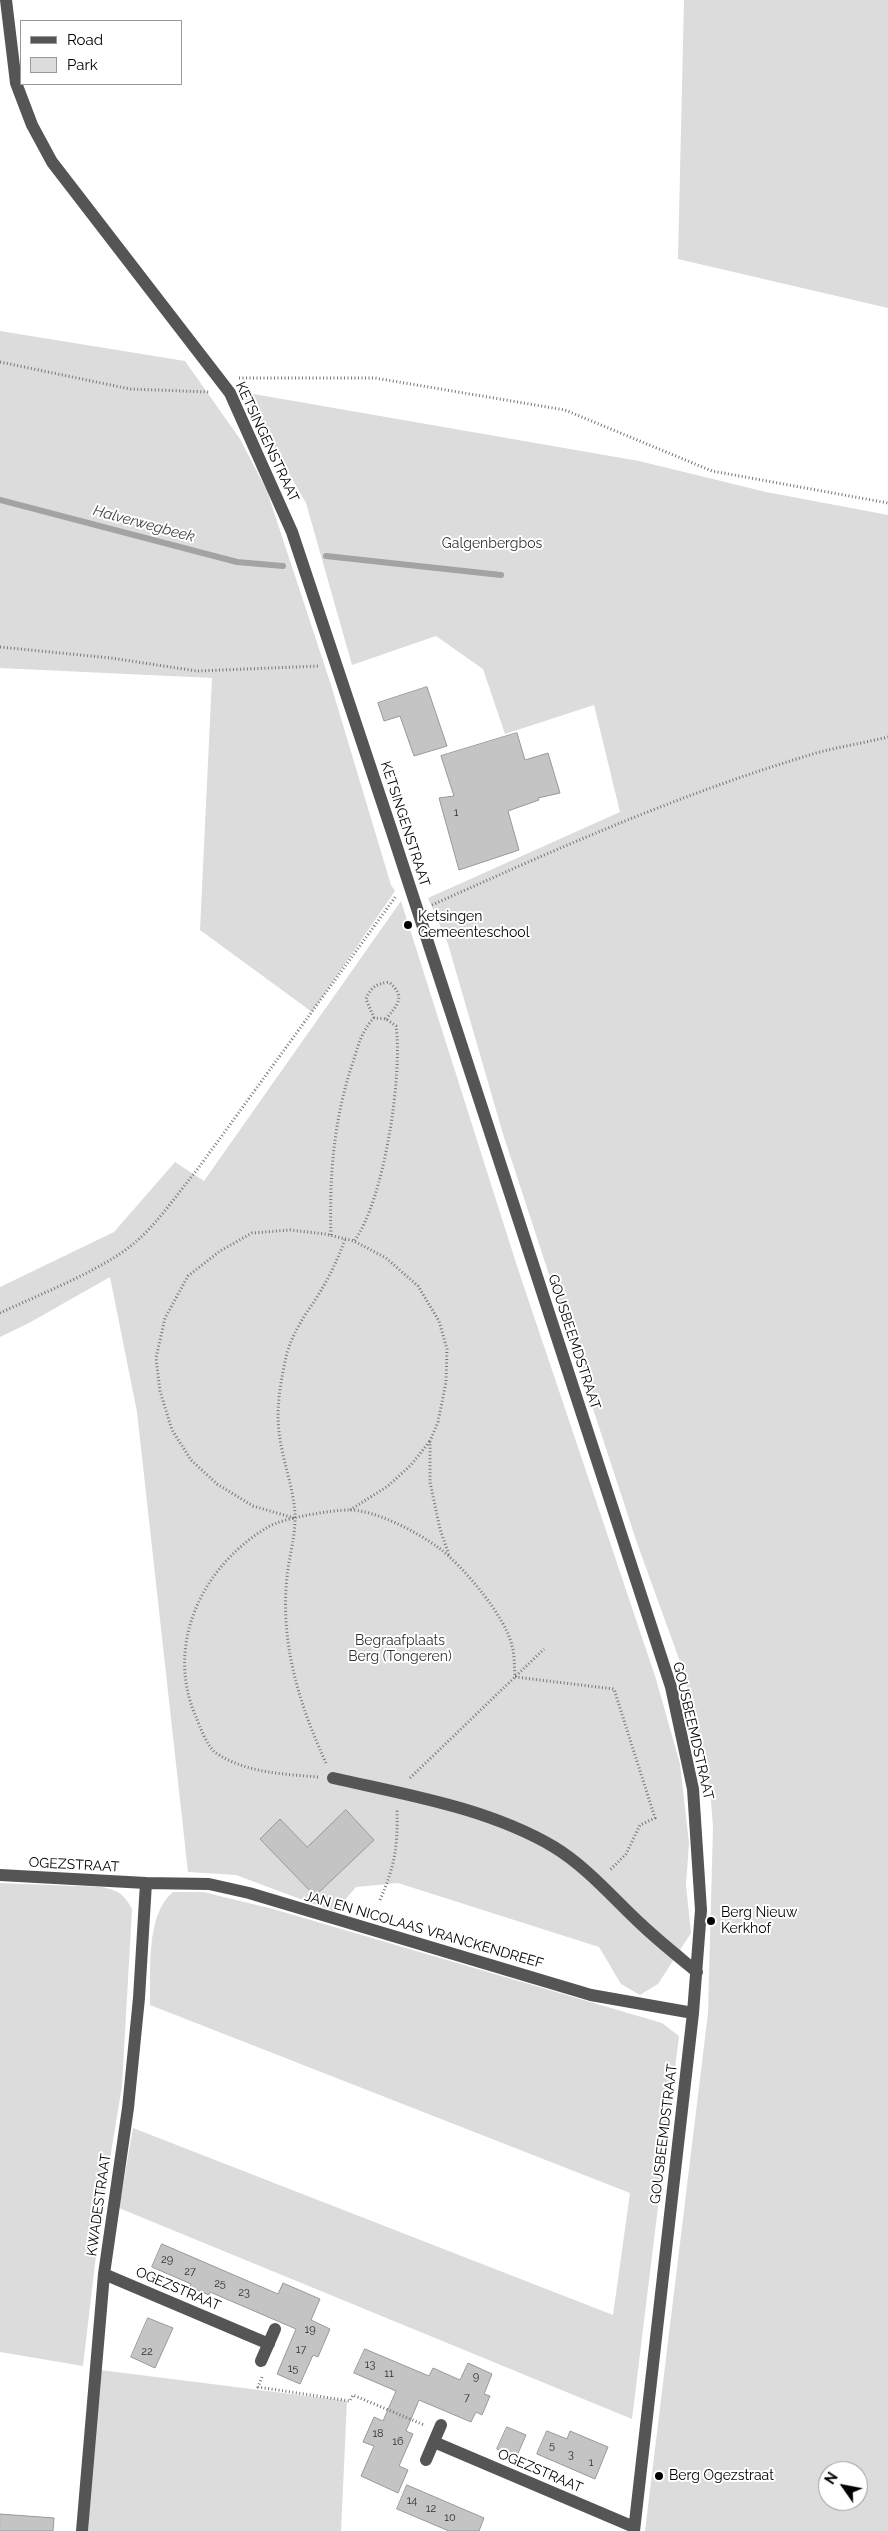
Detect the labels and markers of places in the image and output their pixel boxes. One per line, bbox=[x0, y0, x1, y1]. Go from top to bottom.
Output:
place label: Ketsingen Gemeenteschool bbox=[418, 909, 529, 942]
marker: Ketsingen Gemeenteschool bbox=[402, 919, 414, 931]
place label: Berg Nieuw Kerkhof bbox=[721, 1905, 797, 1938]
marker: Berg Nieuw Kerkhof bbox=[705, 1915, 717, 1927]
place label: Berg Ogezstraat bbox=[669, 2468, 774, 2484]
marker: Berg Ogezstraat bbox=[653, 2470, 665, 2482]

